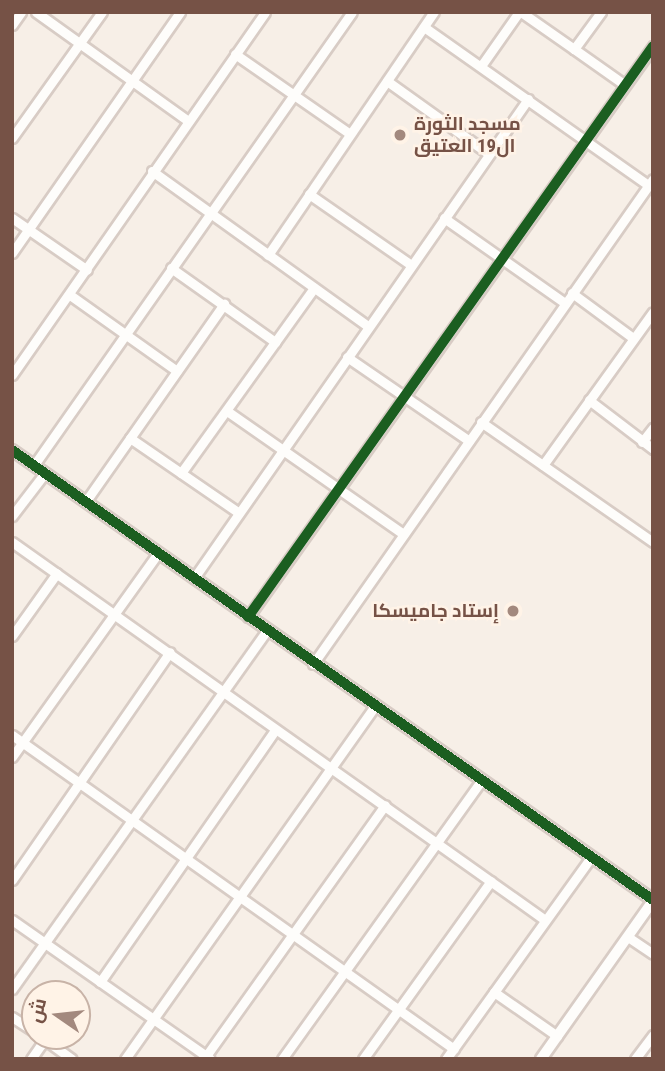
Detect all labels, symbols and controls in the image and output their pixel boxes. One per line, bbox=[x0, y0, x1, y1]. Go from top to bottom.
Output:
place label: مسجد الثورة ال19 العتيق bbox=[414, 113, 521, 157]
marker: مسجد الثورة ال19 العتيق bbox=[392, 127, 408, 143]
place label: إستاد جاميسكا bbox=[372, 600, 499, 622]
marker: إستاد جاميسكا bbox=[505, 603, 521, 619]
north arrow bbox=[21, 980, 91, 1050]
text: ش bbox=[23, 996, 51, 1025]

